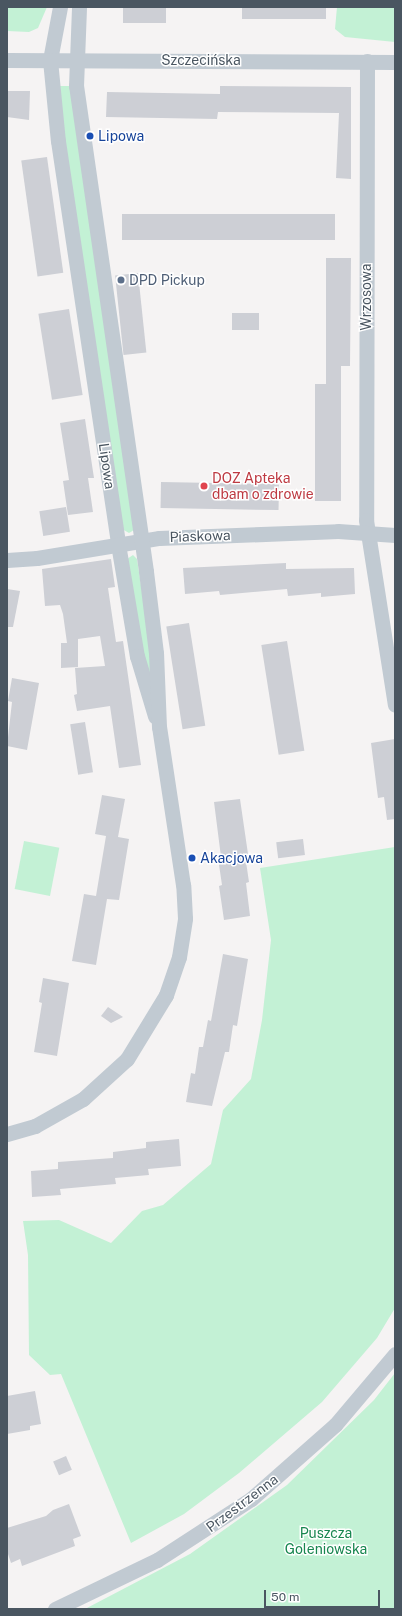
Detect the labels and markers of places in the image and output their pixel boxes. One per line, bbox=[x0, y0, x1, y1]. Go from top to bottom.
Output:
place label: Lipowa bbox=[98, 128, 144, 144]
marker: Lipowa bbox=[85, 131, 95, 141]
place label: DPD Pickup bbox=[129, 272, 205, 288]
marker: DPD Pickup bbox=[116, 275, 126, 285]
place label: DOZ Apteka dbam o zdrowie bbox=[212, 470, 314, 502]
marker: DOZ Apteka dbam o zdrowie bbox=[199, 481, 209, 491]
place label: Akacjowa bbox=[200, 850, 263, 866]
marker: Akacjowa bbox=[187, 853, 197, 863]

